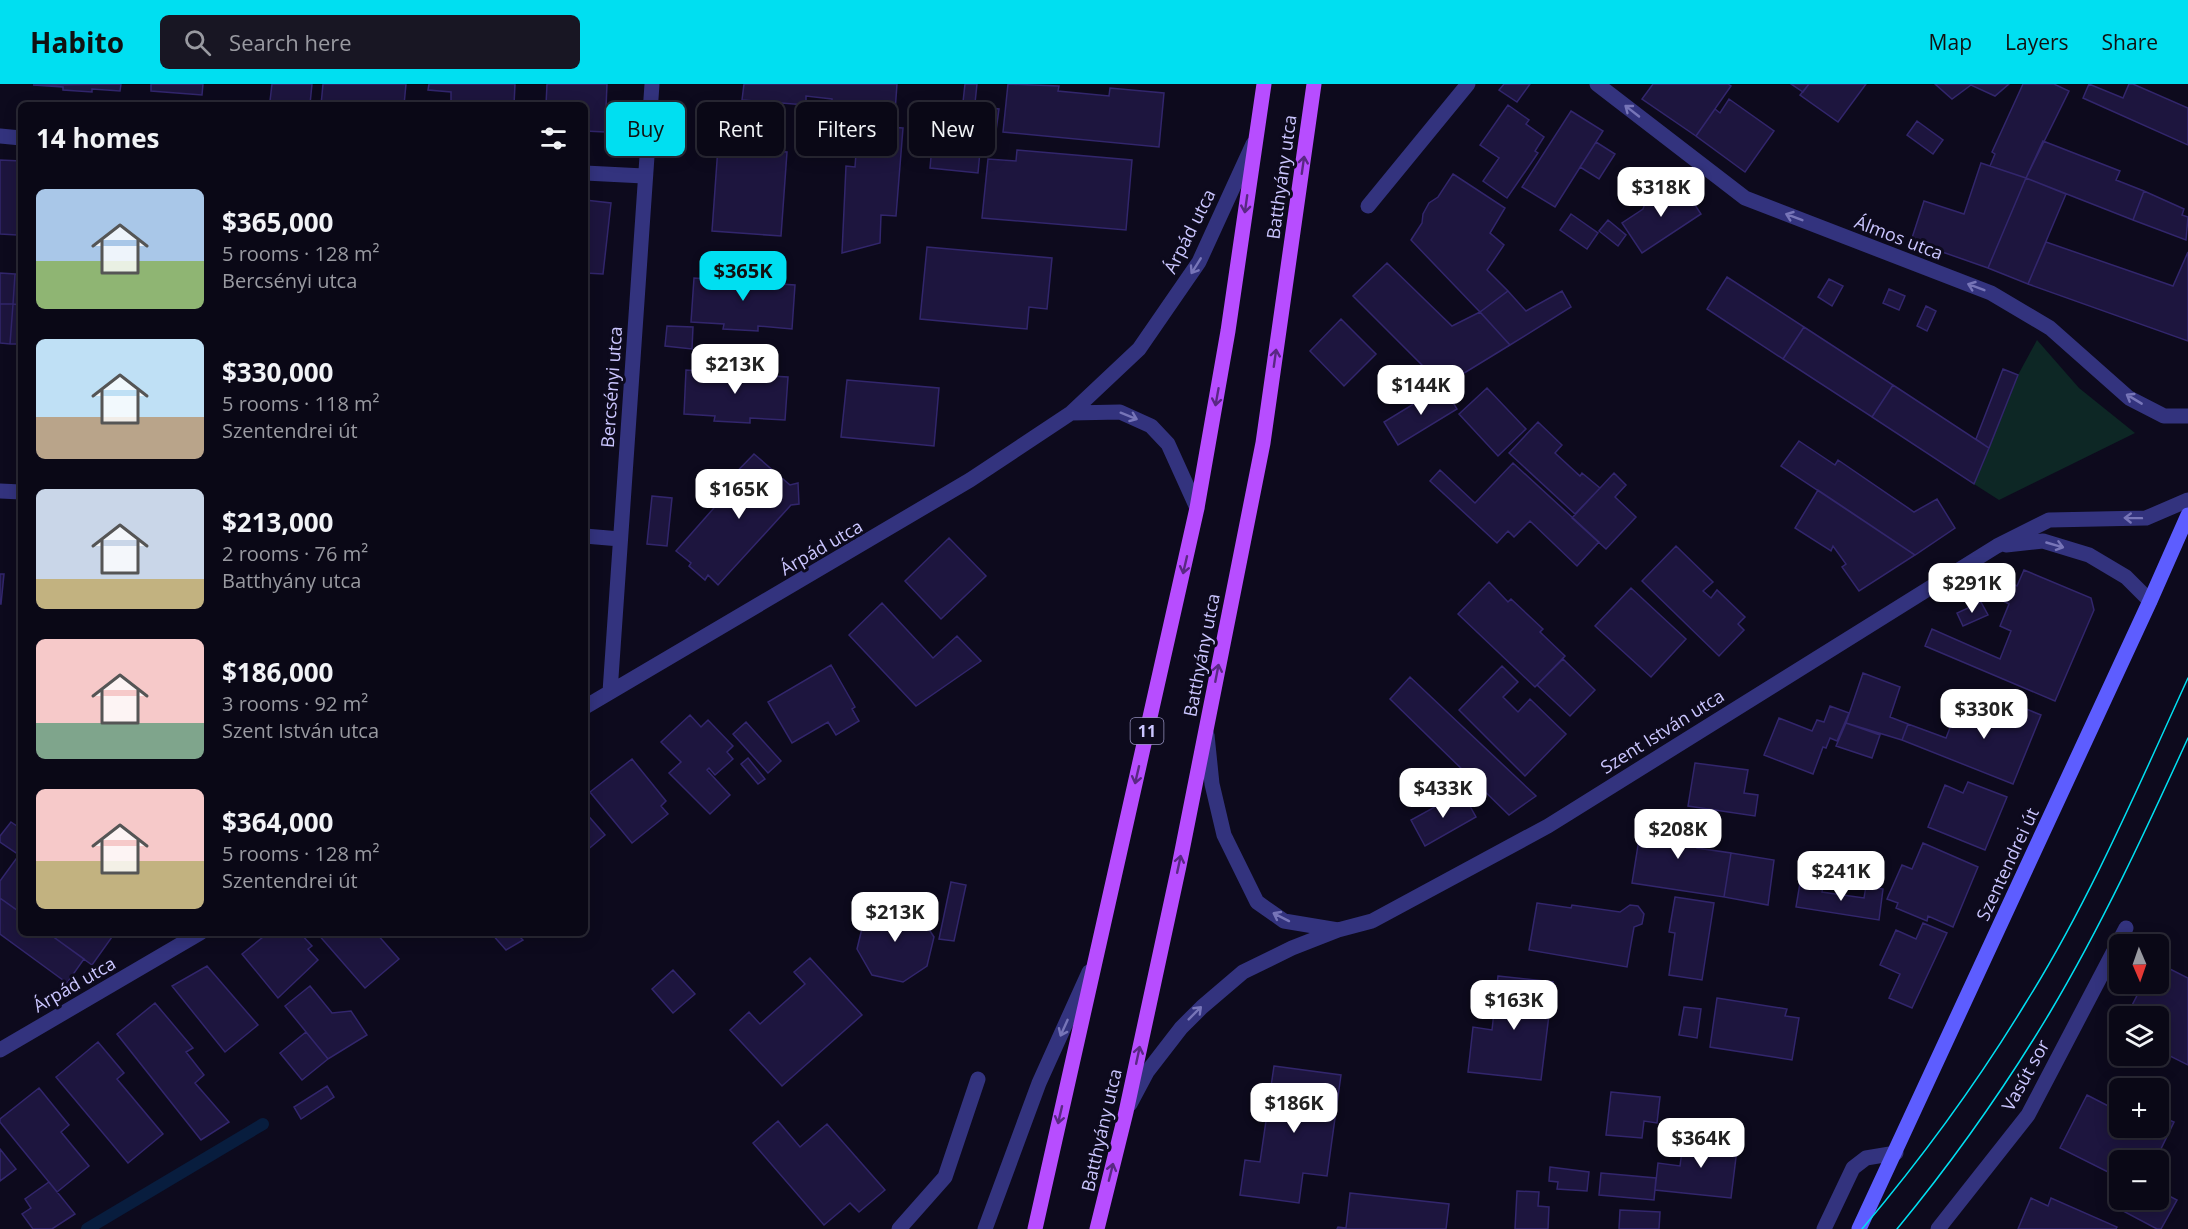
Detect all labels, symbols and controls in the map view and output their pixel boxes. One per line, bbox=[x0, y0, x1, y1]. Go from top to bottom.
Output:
search box bbox=[160, 15, 580, 69]
text: Habito bbox=[30, 23, 124, 61]
icon: search bbox=[181, 26, 214, 59]
text: Search here bbox=[229, 27, 352, 57]
text: Map bbox=[1929, 28, 1972, 56]
text: Layers bbox=[2005, 28, 2069, 56]
text: Share bbox=[2102, 28, 2158, 56]
chip: Buy bbox=[606, 102, 685, 156]
chip: Rent bbox=[697, 102, 784, 156]
chip: Filters bbox=[796, 102, 897, 156]
chip: New bbox=[909, 102, 995, 156]
one-way arrow bbox=[1624, 105, 1640, 118]
street label: Batthyány utca bbox=[1260, 113, 1302, 241]
text: 14 homes bbox=[36, 120, 160, 156]
icon: filters bbox=[537, 122, 570, 155]
one-way arrow bbox=[1297, 156, 1308, 175]
pin: $318K bbox=[1619, 167, 1703, 218]
text: $318K bbox=[1631, 173, 1691, 200]
street label: Árpád utca bbox=[1158, 185, 1220, 277]
one-way arrow bbox=[1241, 194, 1252, 214]
text: $365,000 bbox=[222, 204, 333, 240]
street label: Álmos utca bbox=[1851, 209, 1947, 265]
one-way arrow bbox=[1785, 211, 1804, 222]
icon: home bbox=[84, 213, 156, 285]
text: 5 rooms · 128 m² bbox=[222, 240, 380, 267]
pin: $365K bbox=[701, 251, 785, 302]
text: $365K bbox=[713, 257, 773, 284]
one-way arrow bbox=[1190, 257, 1202, 274]
text: Bercsényi utca bbox=[222, 267, 357, 294]
one-way arrow bbox=[1967, 281, 1986, 292]
street label: Bercsényi utca bbox=[595, 325, 627, 449]
pin: $213K bbox=[693, 344, 777, 395]
one-way arrow bbox=[1270, 349, 1281, 369]
text: $213K bbox=[705, 350, 765, 377]
text: $330,000 bbox=[222, 354, 333, 390]
icon: home bbox=[84, 363, 156, 435]
pin: $144K bbox=[1379, 365, 1463, 416]
text: $144K bbox=[1391, 371, 1451, 398]
one-way arrow bbox=[1211, 387, 1222, 406]
text: 5 rooms · 118 m² bbox=[222, 390, 380, 417]
one-way arrow bbox=[2126, 393, 2143, 405]
one-way arrow bbox=[1119, 411, 1137, 422]
text: Szentendrei út bbox=[222, 417, 358, 444]
pin: $165K bbox=[697, 469, 781, 520]
text: $165K bbox=[709, 475, 769, 502]
text: $213,000 bbox=[222, 504, 333, 540]
one-way arrow bbox=[2124, 512, 2144, 524]
icon: home bbox=[84, 513, 156, 585]
street label: Árpád utca bbox=[775, 514, 867, 580]
text: 2 rooms · 76 m² bbox=[222, 540, 368, 567]
one-way arrow bbox=[2045, 540, 2064, 551]
one-way arrow bbox=[1178, 555, 1190, 574]
pin: $291K bbox=[1930, 563, 2014, 614]
text: Batthyány utca bbox=[222, 567, 361, 594]
text: $291K bbox=[1942, 569, 2002, 596]
street label: Batthyány utca bbox=[1177, 591, 1225, 719]
text: $186,000 bbox=[222, 654, 333, 690]
icon: home bbox=[84, 663, 156, 735]
one-way arrow bbox=[1212, 664, 1223, 683]
street label: Szent István utca bbox=[1596, 683, 1728, 779]
pin: $330K bbox=[1942, 689, 2026, 740]
text: 3 rooms · 92 m² bbox=[222, 690, 368, 717]
text: $330K bbox=[1954, 695, 2014, 722]
text: Szent István utca bbox=[222, 717, 379, 744]
road number: 11 bbox=[1130, 718, 1164, 744]
one-way arrow bbox=[1131, 765, 1142, 785]
pin: $433K bbox=[1401, 768, 1485, 819]
text: $433K bbox=[1413, 774, 1473, 801]
text: $364,000 bbox=[222, 804, 333, 840]
street label: Szentendrei út bbox=[1970, 804, 2044, 924]
pin: $208K bbox=[1636, 809, 1720, 860]
icon: home bbox=[84, 813, 156, 885]
text: $208K bbox=[1648, 815, 1708, 842]
text: 5 rooms · 128 m² bbox=[222, 840, 380, 867]
pin: $241K bbox=[1799, 851, 1883, 902]
one-way arrow bbox=[1174, 855, 1185, 874]
text: $241K bbox=[1811, 857, 1871, 884]
text: Szentendrei út bbox=[222, 867, 358, 894]
pin: $213K bbox=[853, 892, 937, 943]
text: $213K bbox=[865, 898, 925, 925]
one-way arrow bbox=[1273, 911, 1291, 923]
north arrow bbox=[2109, 934, 2169, 994]
map controls bbox=[2109, 934, 2169, 1210]
street label: Árpád utca bbox=[28, 951, 120, 1017]
pin: $163K bbox=[1472, 980, 1556, 1031]
text: $163K bbox=[1484, 986, 1544, 1013]
one-way arrow bbox=[1188, 1006, 1203, 1021]
button: layers bbox=[2109, 1006, 2169, 1066]
one-way arrow bbox=[1058, 1018, 1069, 1036]
street label: Vasút sor bbox=[1996, 1034, 2055, 1115]
one-way arrow bbox=[1133, 1045, 1144, 1065]
street label: Batthyány utca bbox=[1075, 1066, 1127, 1194]
button: + bbox=[2109, 1078, 2169, 1138]
pin: $186K bbox=[1252, 1083, 1336, 1134]
text: $186K bbox=[1264, 1089, 1324, 1116]
one-way arrow bbox=[1054, 1105, 1066, 1124]
pin: $364K bbox=[1659, 1118, 1743, 1169]
text: $364K bbox=[1671, 1124, 1731, 1151]
button: − bbox=[2109, 1150, 2169, 1210]
one-way arrow bbox=[1106, 1163, 1118, 1182]

